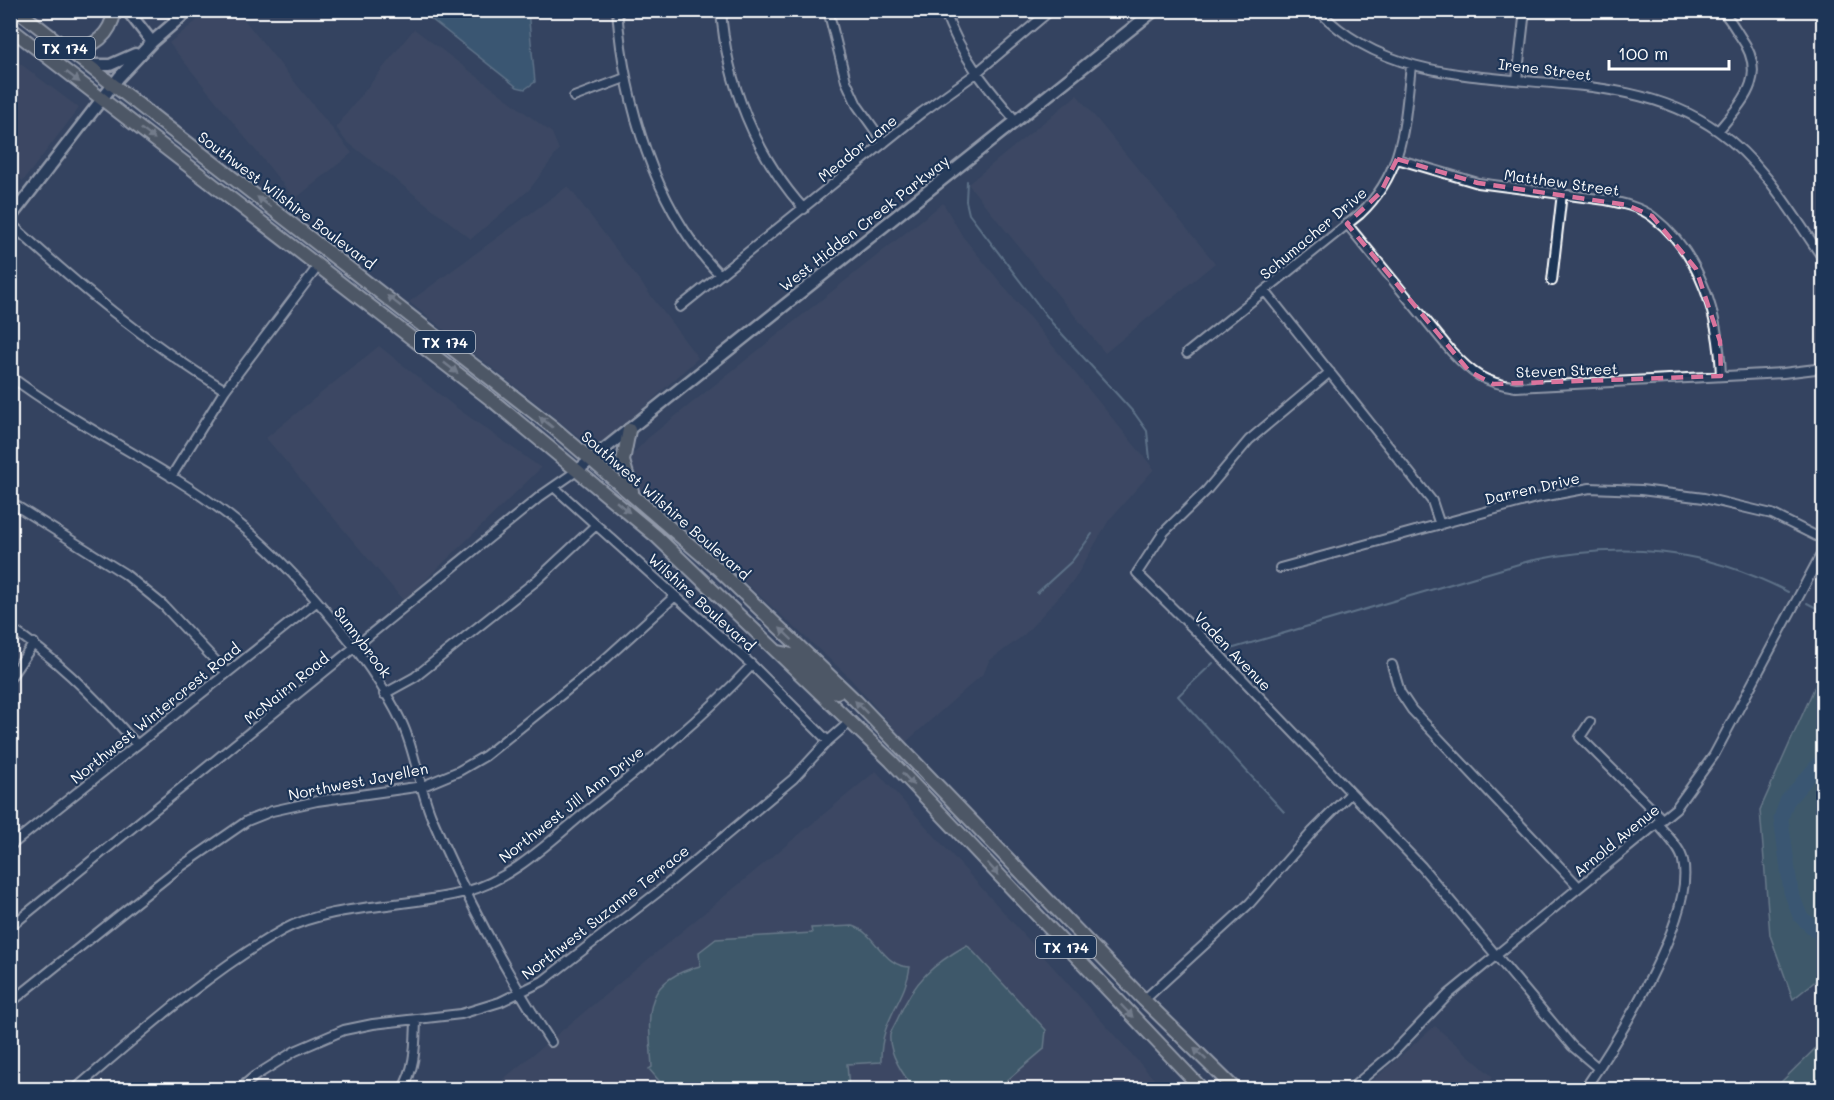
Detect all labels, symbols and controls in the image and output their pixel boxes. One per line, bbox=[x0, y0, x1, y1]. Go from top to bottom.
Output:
scale bar bbox=[1609, 33, 1729, 71]
road number: TX 174 bbox=[35, 37, 95, 59]
text: 100 m bbox=[1618, 41, 1668, 65]
street label: Irene Street bbox=[1497, 53, 1593, 85]
one-way arrow bbox=[65, 70, 81, 83]
street label: Meador Lane bbox=[813, 110, 901, 186]
street label: Southwest Wilshire Boulevard bbox=[194, 127, 380, 273]
one-way arrow bbox=[141, 128, 156, 140]
street label: West Hidden Creek Parkway bbox=[775, 150, 953, 296]
street label: Matthew Street bbox=[1503, 164, 1621, 200]
street label: Schumacher Drive bbox=[1255, 182, 1371, 284]
one-way arrow bbox=[257, 197, 272, 209]
one-way arrow bbox=[386, 295, 401, 307]
road number: TX 174 bbox=[415, 331, 475, 353]
street label: Steven Street bbox=[1515, 358, 1619, 382]
one-way arrow bbox=[443, 361, 458, 373]
one-way arrow bbox=[539, 416, 554, 428]
street label: Southwest Wilshire Boulevard bbox=[577, 426, 755, 584]
street label: Darren Drive bbox=[1483, 467, 1581, 509]
one-way arrow bbox=[615, 501, 631, 514]
street label: Wilshire Boulevard bbox=[644, 549, 760, 655]
street label: Sunnybrook bbox=[330, 602, 396, 682]
street label: Vaden Avenue bbox=[1190, 607, 1276, 695]
one-way arrow bbox=[778, 627, 793, 641]
street label: Northwest Wintercrest Road bbox=[66, 638, 244, 788]
street label: McNairn Road bbox=[239, 648, 333, 728]
one-way arrow bbox=[855, 700, 869, 714]
street label: Northwest Jill Ann Drive bbox=[494, 741, 648, 867]
street label: Northwest Jayellen bbox=[286, 758, 430, 804]
one-way arrow bbox=[901, 772, 915, 787]
street label: Arnold Avenue bbox=[1569, 799, 1663, 881]
street label: Northwest Suzanne Terrace bbox=[517, 840, 693, 984]
one-way arrow bbox=[985, 862, 999, 876]
road number: TX 174 bbox=[1036, 936, 1096, 958]
one-way arrow bbox=[1119, 1003, 1133, 1017]
one-way arrow bbox=[1192, 1047, 1207, 1061]

